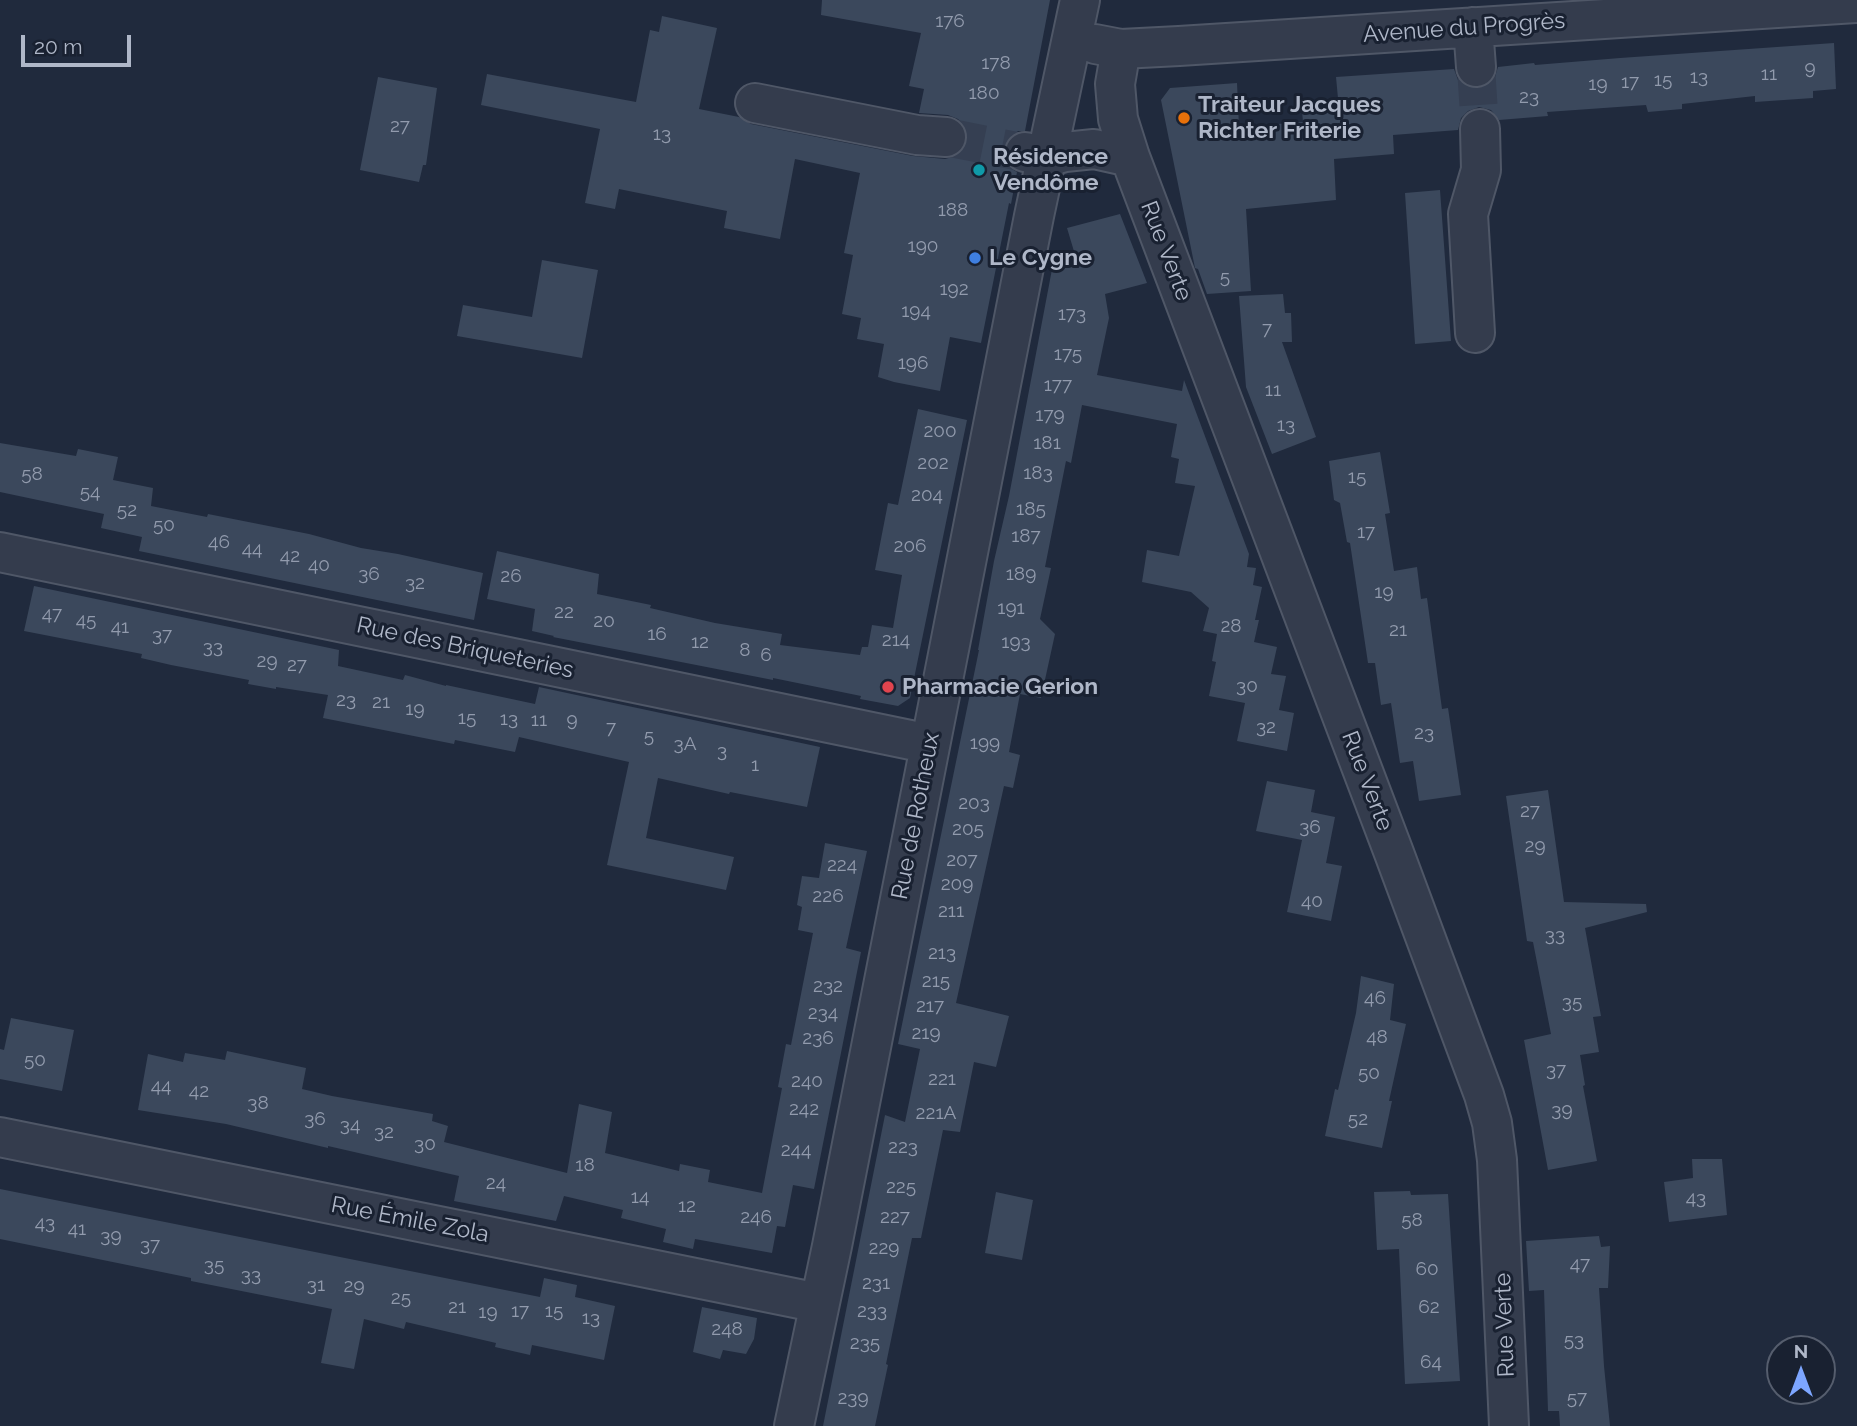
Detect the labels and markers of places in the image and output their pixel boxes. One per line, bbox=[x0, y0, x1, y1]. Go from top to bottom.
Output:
place label: Traiteur Jacques Richter Friterie bbox=[1198, 91, 1381, 145]
marker: Traiteur Jacques Richter Friterie bbox=[1176, 110, 1192, 126]
place label: Résidence Vendôme bbox=[993, 143, 1108, 197]
marker: Résidence Vendôme bbox=[971, 162, 987, 178]
place label: Le Cygne bbox=[989, 244, 1092, 272]
marker: Le Cygne bbox=[967, 250, 983, 266]
place label: Pharmacie Gerion bbox=[902, 673, 1098, 701]
marker: Pharmacie Gerion bbox=[880, 679, 896, 695]

